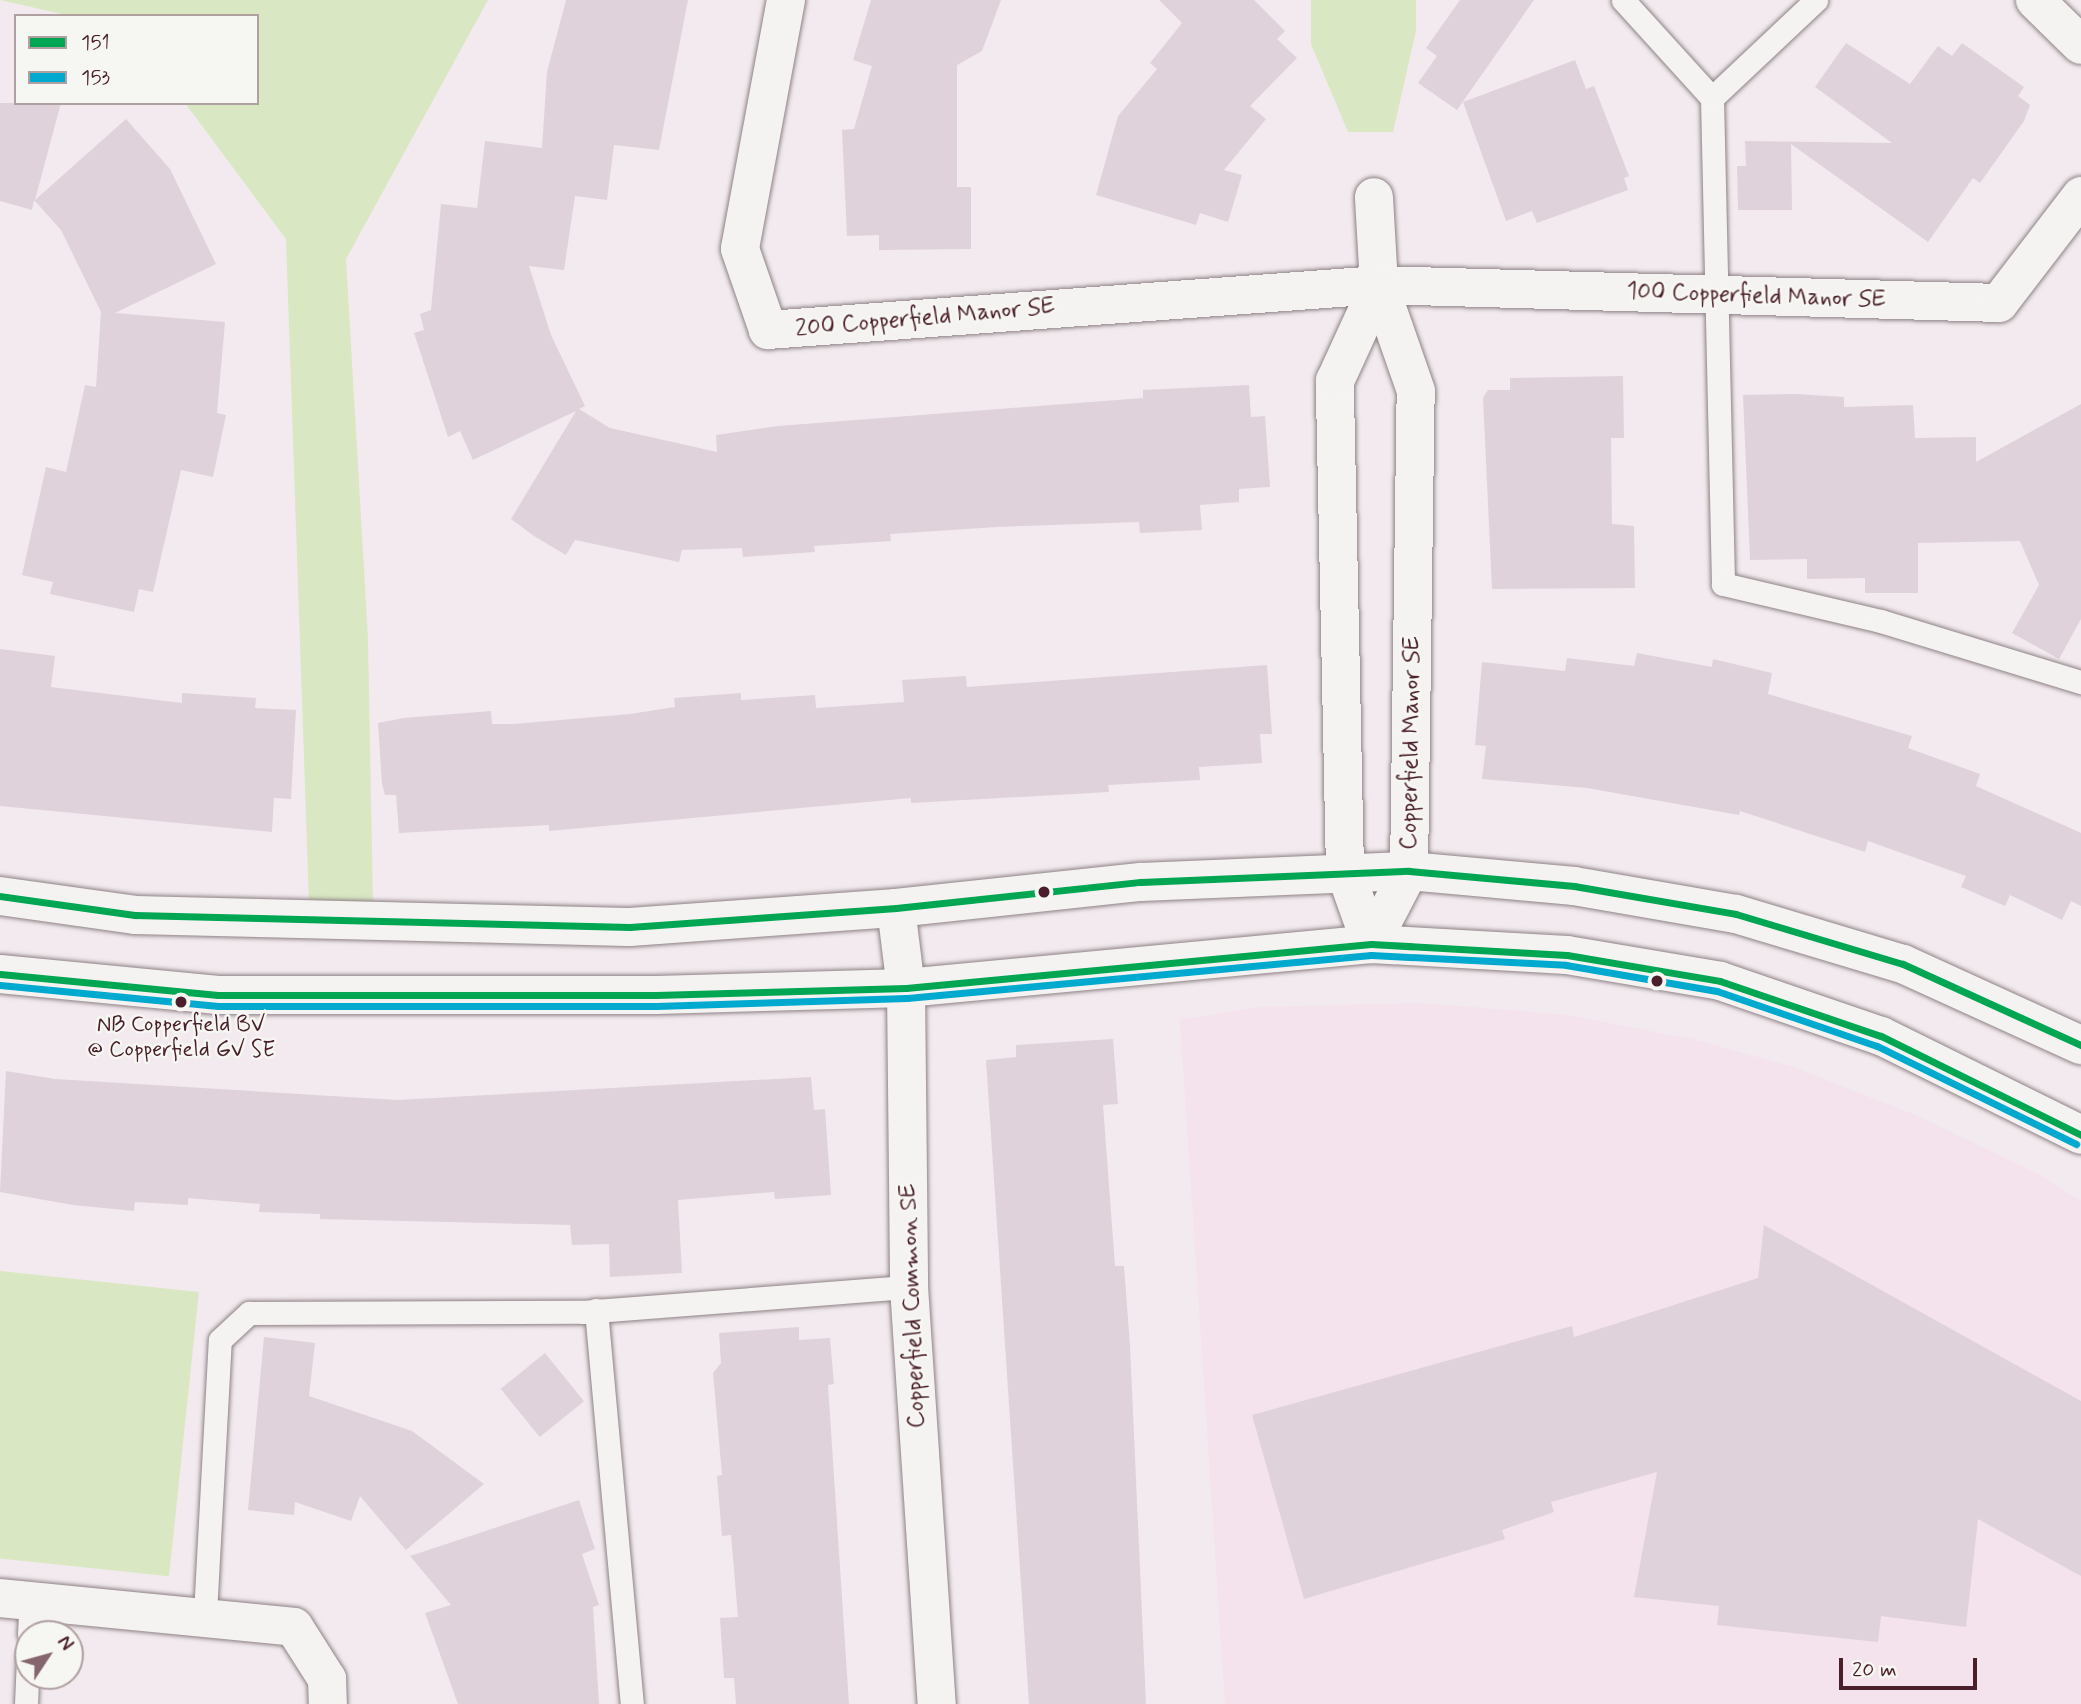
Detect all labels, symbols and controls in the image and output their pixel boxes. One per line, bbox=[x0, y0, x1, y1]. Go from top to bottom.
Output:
legend bbox=[14, 14, 259, 105]
text: 151 bbox=[81, 29, 110, 57]
text: 153 bbox=[81, 64, 110, 92]
street label: 100 Copperfield Manor SE bbox=[1624, 277, 1888, 315]
street label: 200 Copperfield Manor SE bbox=[792, 292, 1058, 344]
street label: Copperfield Manor SE bbox=[1395, 634, 1427, 852]
unlabelled marker bbox=[1037, 885, 1051, 899]
unlabelled marker bbox=[1650, 974, 1664, 988]
marker: NB Copperfield BV @ Copperfield GV SE bbox=[174, 995, 188, 1009]
place label: NB Copperfield BV @ Copperfield GV SE bbox=[87, 1012, 275, 1064]
street label: Copperfield Common SE bbox=[894, 1182, 932, 1430]
north arrow bbox=[14, 1620, 84, 1690]
text: N bbox=[51, 1631, 79, 1656]
scale bar bbox=[1843, 1644, 1981, 1688]
text: 20 m bbox=[1852, 1656, 1897, 1684]

